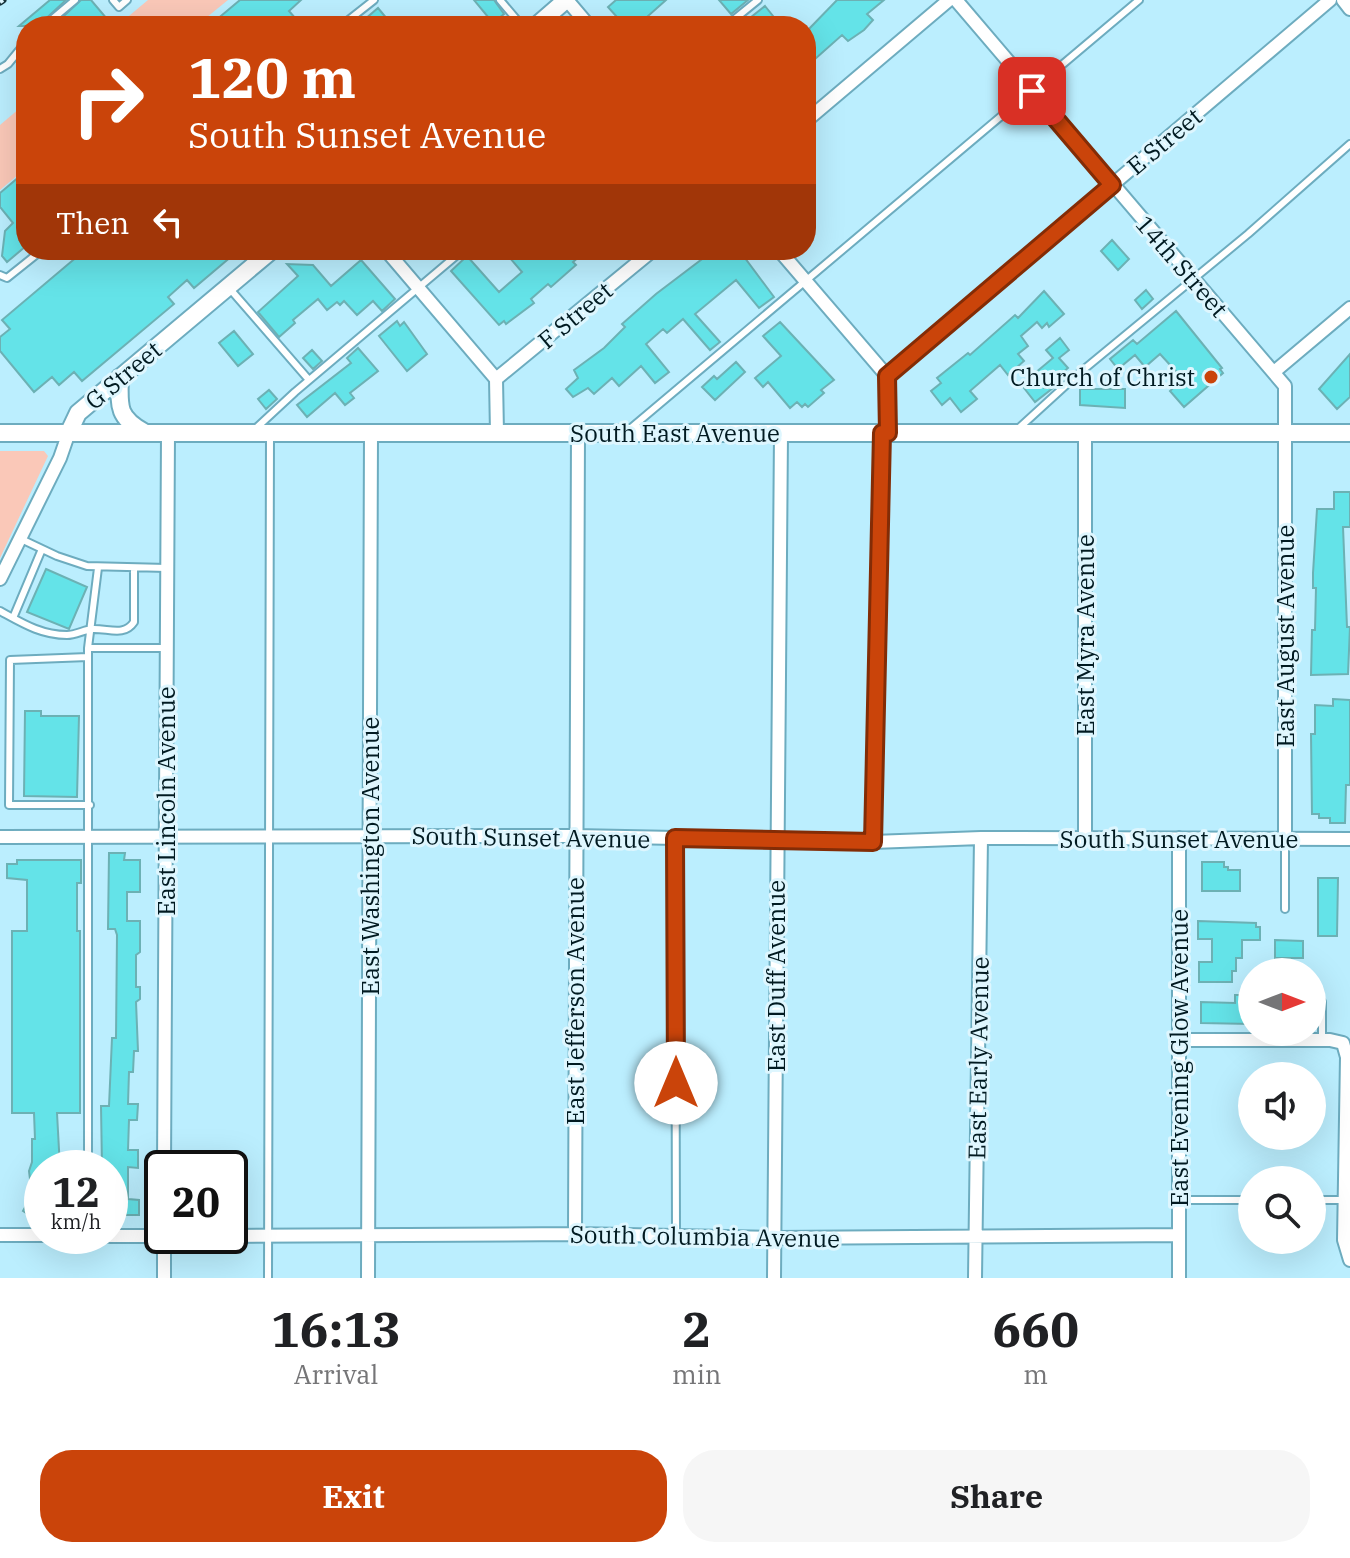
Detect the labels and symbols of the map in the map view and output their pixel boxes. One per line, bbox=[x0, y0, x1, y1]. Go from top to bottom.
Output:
pin bbox=[998, 57, 1066, 125]
street label: E Street bbox=[1120, 100, 1208, 182]
street label: 14th Street bbox=[1129, 208, 1235, 324]
street label: F Street bbox=[531, 274, 619, 356]
street label: G Street bbox=[78, 334, 168, 416]
place label: Church of Christ bbox=[1010, 361, 1195, 393]
marker: Church of Christ bbox=[1202, 368, 1220, 386]
street label: South East Avenue bbox=[570, 417, 780, 449]
street label: East August Avenue bbox=[1269, 525, 1301, 747]
street label: East Myra Avenue bbox=[1069, 534, 1101, 736]
street label: East Lincoln Avenue bbox=[150, 686, 182, 916]
street label: East Washington Avenue bbox=[354, 717, 386, 995]
street label: South Sunset Avenue bbox=[411, 819, 651, 855]
street label: South Sunset Avenue bbox=[1060, 823, 1298, 855]
street label: East Jefferson Avenue bbox=[559, 877, 591, 1125]
street label: East Duff Avenue bbox=[760, 880, 792, 1072]
street label: East Evening Glow Avenue bbox=[1163, 909, 1195, 1207]
street label: East Early Avenue bbox=[960, 956, 996, 1160]
north arrow bbox=[1238, 958, 1326, 1046]
position arrow bbox=[634, 1041, 718, 1125]
speed limit sign: 20 bbox=[144, 1150, 248, 1254]
street label: South Columbia Avenue bbox=[570, 1218, 840, 1254]

